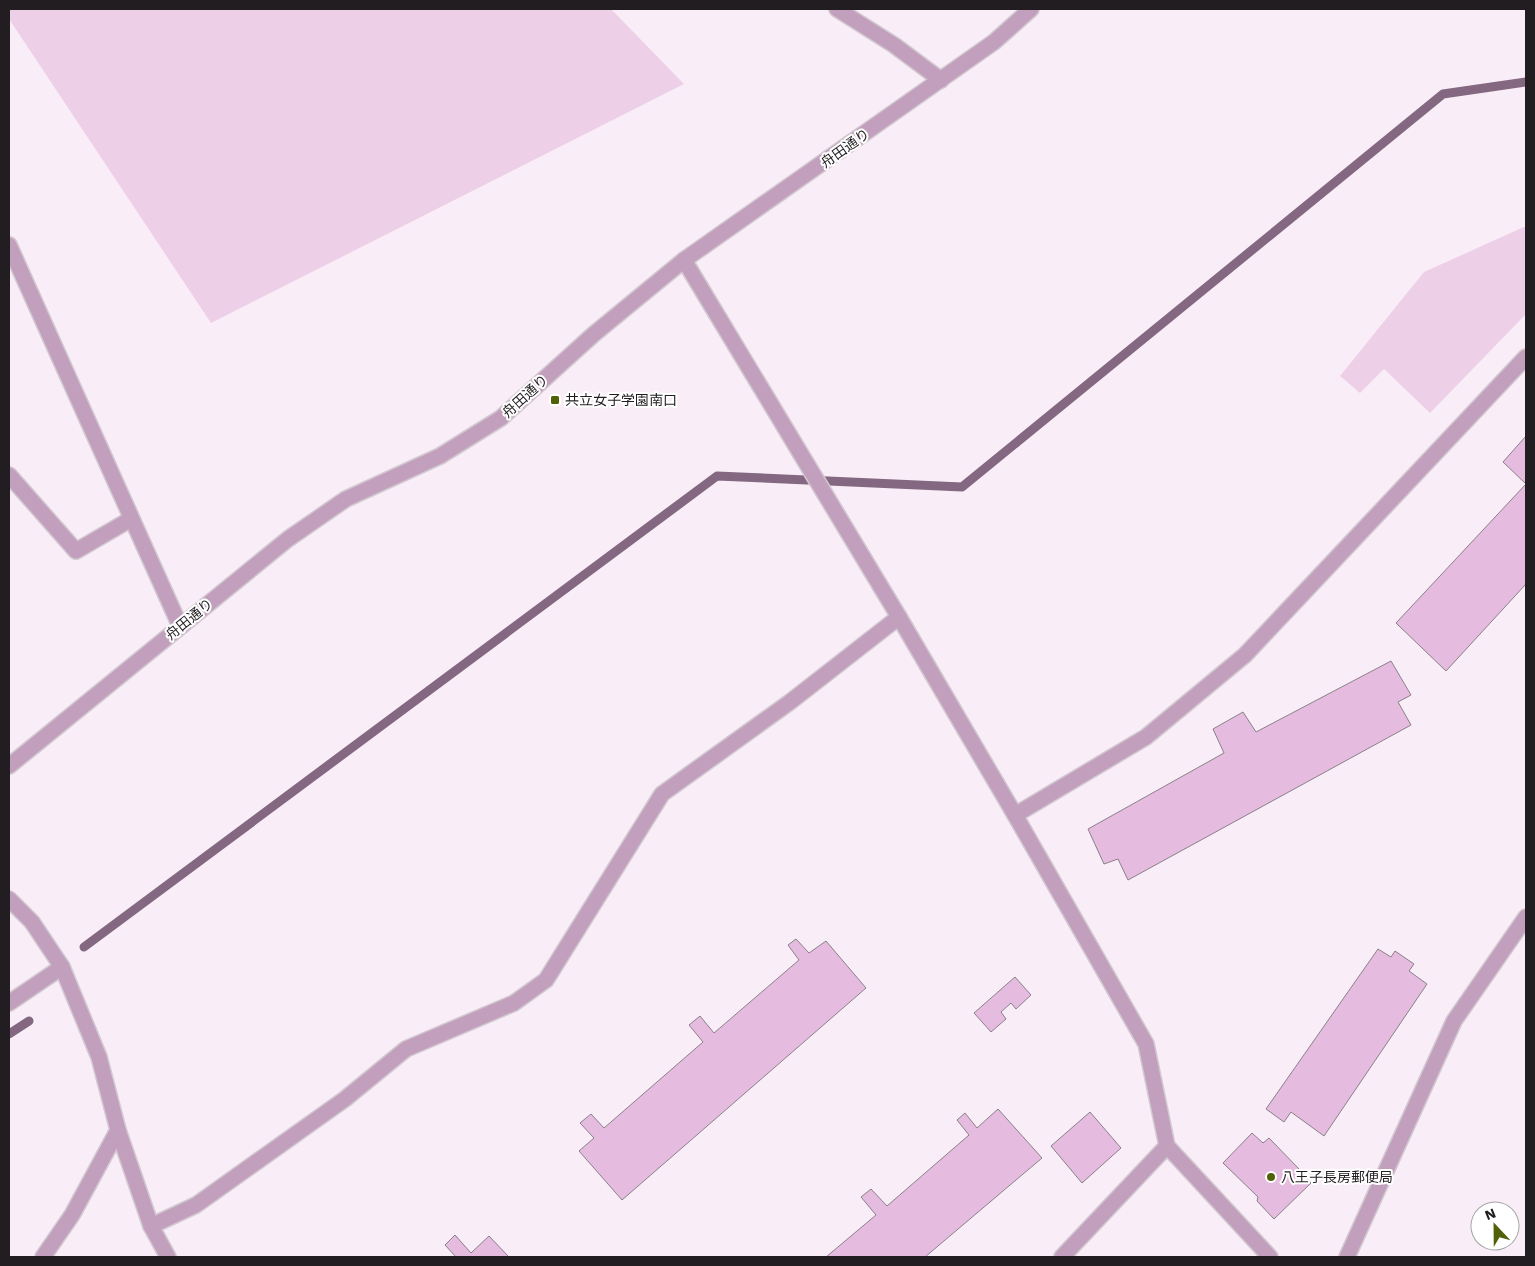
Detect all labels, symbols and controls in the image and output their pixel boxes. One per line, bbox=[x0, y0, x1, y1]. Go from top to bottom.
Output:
street label: 舟田通り bbox=[817, 125, 873, 171]
street label: 舟田通り bbox=[499, 371, 551, 421]
place label: 共立女子学園南口 bbox=[565, 392, 677, 408]
marker: 共立女子学園南口 bbox=[549, 394, 561, 406]
street label: 舟田通り bbox=[162, 595, 216, 643]
place label: 八王子長房郵便局 bbox=[1281, 1169, 1393, 1185]
marker: 八王子長房郵便局 bbox=[1265, 1171, 1277, 1183]
north arrow bbox=[1470, 1201, 1520, 1251]
text: N bbox=[1482, 1205, 1498, 1223]

